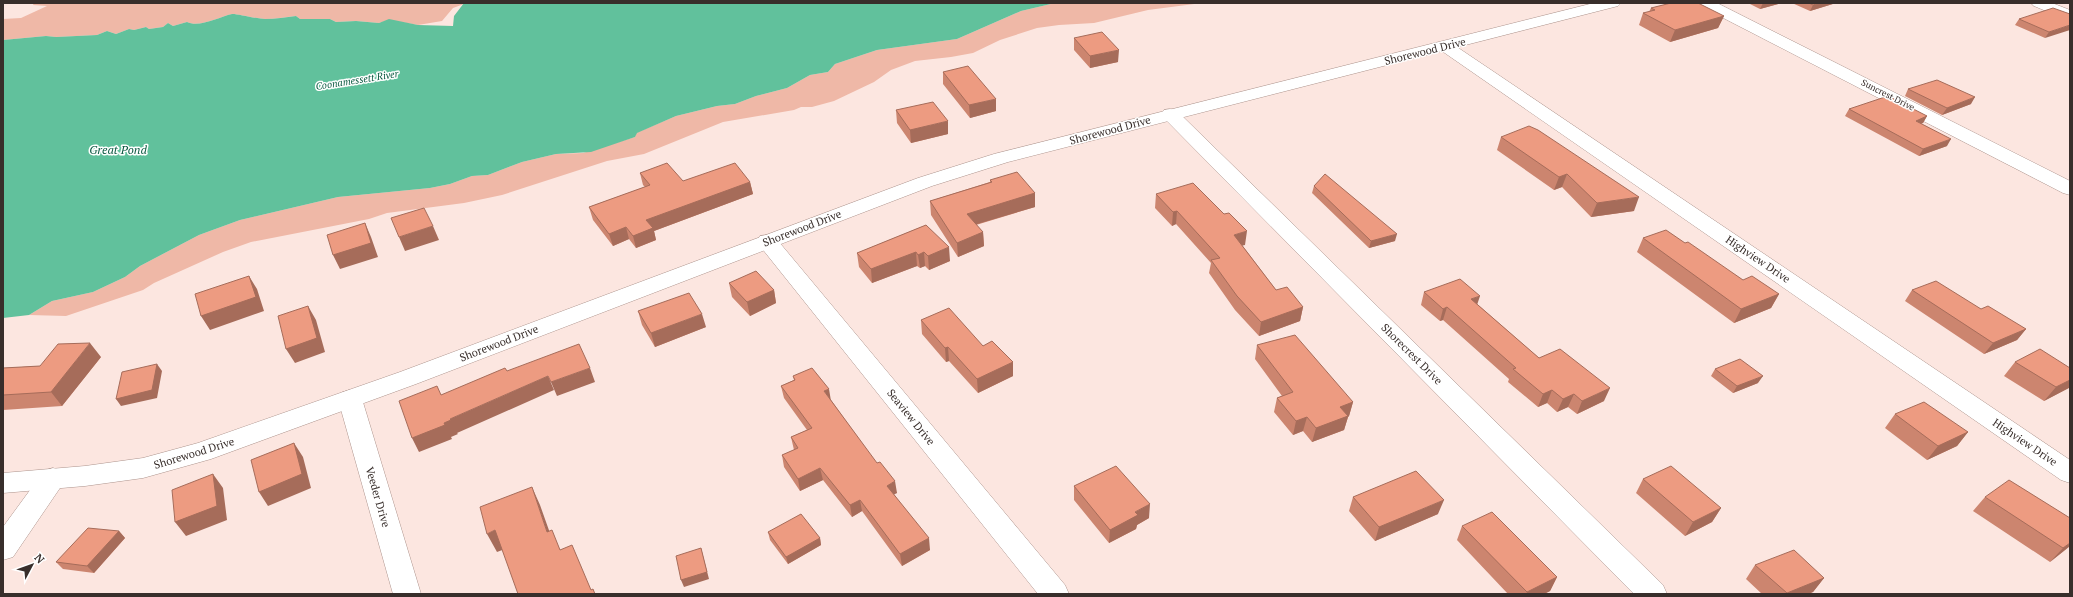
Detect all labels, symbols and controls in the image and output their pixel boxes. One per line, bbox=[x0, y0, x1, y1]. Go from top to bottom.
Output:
street label: Shorewood Drive bbox=[1383, 34, 1468, 68]
water label: Coonamessett River bbox=[315, 67, 400, 93]
street label: Suncrest Drive bbox=[1859, 76, 1917, 114]
street label: Shorewood Drive bbox=[1068, 112, 1152, 148]
water label: Great Pond bbox=[89, 142, 147, 157]
street label: Shorewood Drive bbox=[761, 206, 844, 249]
street label: Highview Drive bbox=[1723, 232, 1793, 286]
street label: Shorecrest Drive bbox=[1378, 320, 1446, 388]
street label: Shorewood Drive bbox=[458, 321, 541, 364]
street label: Seaview Drive bbox=[884, 386, 938, 448]
street label: Highview Drive bbox=[1990, 415, 2060, 469]
street label: Shorewood Drive bbox=[152, 434, 236, 472]
street label: Veeder Drive bbox=[363, 465, 393, 529]
north arrow bbox=[12, 545, 52, 585]
text: N bbox=[32, 551, 48, 567]

